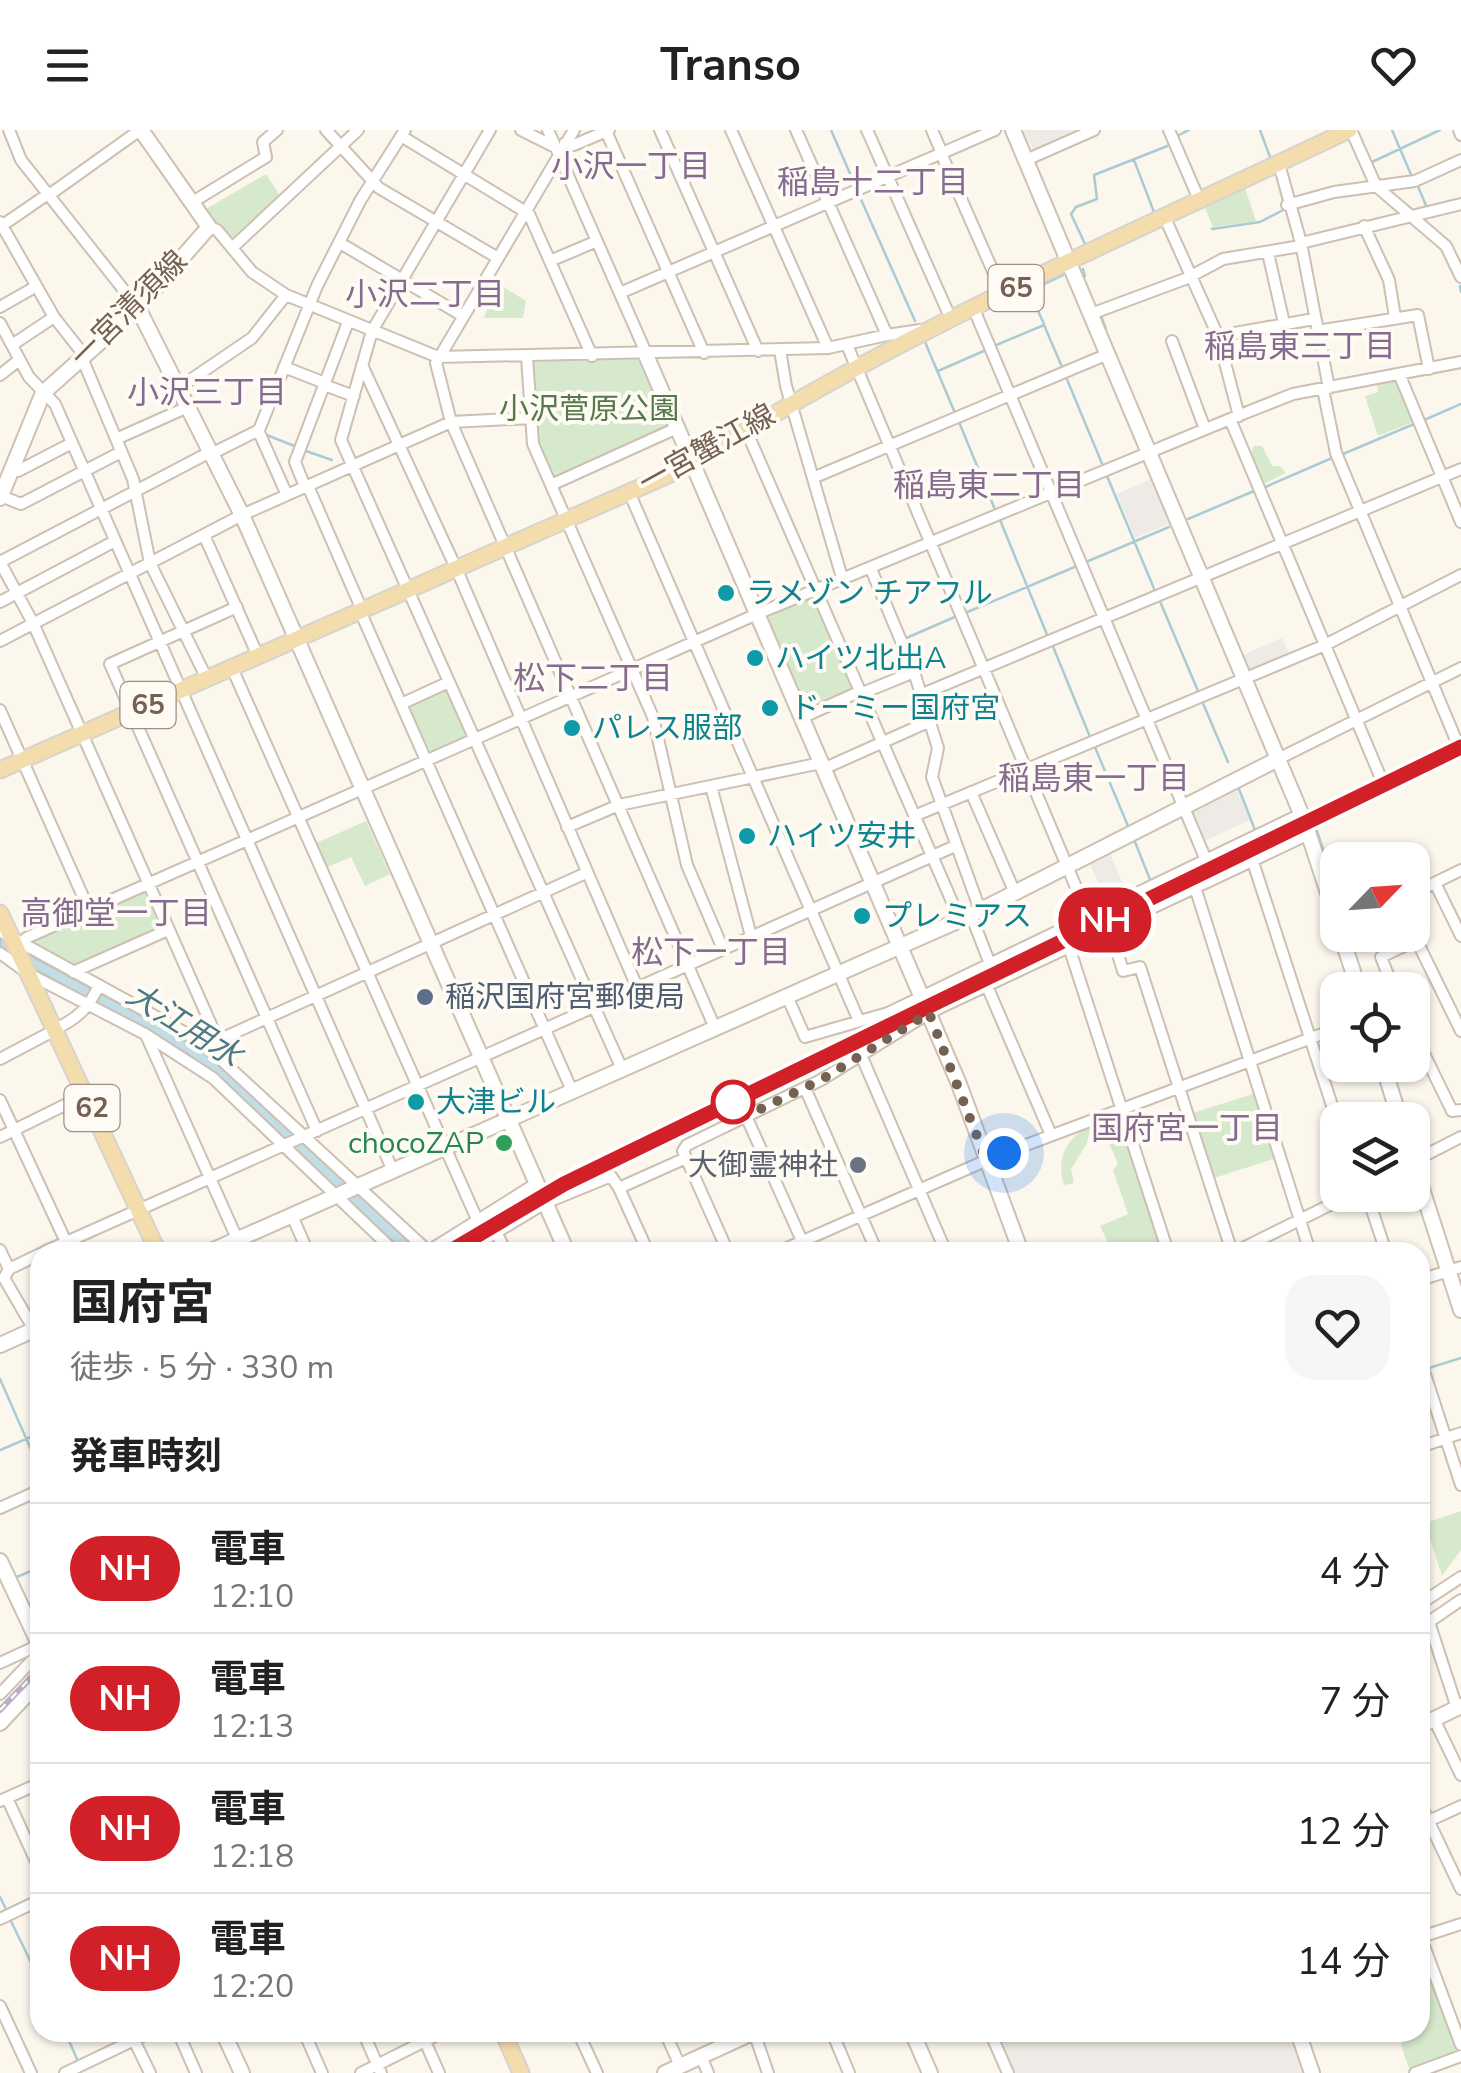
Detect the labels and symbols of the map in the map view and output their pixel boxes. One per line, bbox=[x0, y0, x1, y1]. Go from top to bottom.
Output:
district label: 小沢一丁目 bbox=[551, 145, 711, 188]
district label: 稲島十二丁目 bbox=[777, 161, 969, 204]
street label: 一宮清須線 bbox=[61, 241, 197, 377]
road number: 65 bbox=[988, 265, 1044, 311]
district label: 小沢二丁目 bbox=[345, 273, 505, 316]
district label: 稲島東三丁目 bbox=[1204, 325, 1396, 368]
district label: 小沢三丁目 bbox=[127, 371, 287, 414]
park label: 小沢菅原公園 bbox=[499, 389, 679, 430]
street label: 一宮蟹江線 bbox=[631, 395, 783, 503]
district label: 稲島東二丁目 bbox=[893, 464, 1085, 507]
place label: ラメゾン チアフル bbox=[746, 573, 993, 614]
marker: ラメゾン チアフル bbox=[715, 582, 737, 604]
place label: ハイツ北出A bbox=[775, 638, 946, 679]
marker: ハイツ北出A bbox=[744, 647, 766, 669]
district label: 松下二丁目 bbox=[513, 657, 673, 700]
road number: 65 bbox=[120, 682, 176, 728]
place label: ドーミー国府宮 bbox=[790, 688, 1000, 729]
marker: ドーミー国府宮 bbox=[759, 697, 781, 719]
place label: パレス服部 bbox=[592, 708, 742, 749]
marker: パレス服部 bbox=[561, 717, 583, 739]
district label: 稲島東一丁目 bbox=[998, 757, 1190, 800]
place label: ハイツ安井 bbox=[767, 816, 916, 857]
marker: ハイツ安井 bbox=[736, 825, 758, 847]
north arrow bbox=[1320, 842, 1430, 952]
line badge: NH bbox=[1060, 888, 1150, 952]
district label: 高御堂一丁目 bbox=[20, 892, 212, 935]
place label: プレミアス bbox=[882, 896, 1032, 937]
marker: プレミアス bbox=[851, 905, 873, 927]
district label: 松下一丁目 bbox=[631, 931, 791, 974]
water label: 大江用水 bbox=[118, 973, 252, 1079]
place label: 稲沢国府宮郵便局 bbox=[445, 977, 685, 1018]
marker: 稲沢国府宮郵便局 bbox=[414, 986, 436, 1008]
unlabelled marker bbox=[712, 1081, 754, 1123]
place label: 大津ビル bbox=[436, 1082, 556, 1123]
road number: 62 bbox=[64, 1085, 120, 1131]
marker: 大津ビル bbox=[405, 1091, 427, 1113]
district label: 国府宮一丁目 bbox=[1091, 1107, 1283, 1150]
place label: chocoZAP bbox=[348, 1123, 484, 1164]
your location bbox=[979, 1128, 1029, 1178]
marker: chocoZAP bbox=[493, 1132, 515, 1154]
place label: 大御霊神社 bbox=[688, 1145, 838, 1186]
marker: 大御霊神社 bbox=[847, 1154, 869, 1176]

